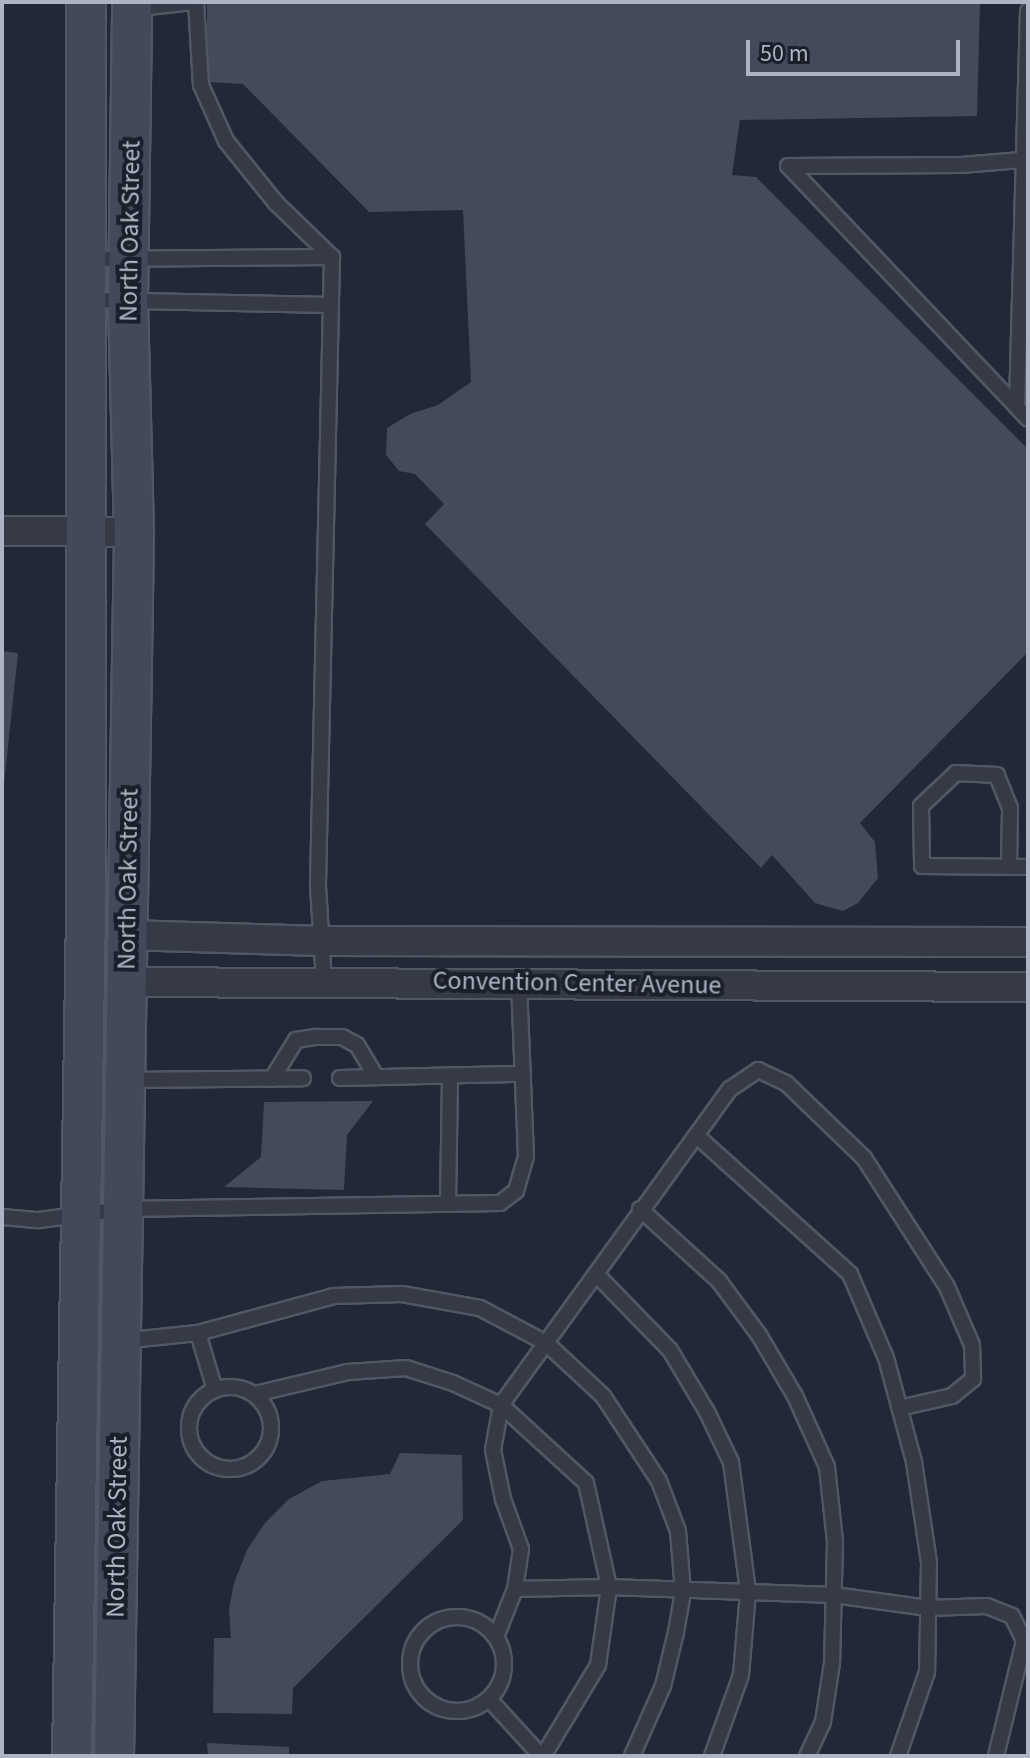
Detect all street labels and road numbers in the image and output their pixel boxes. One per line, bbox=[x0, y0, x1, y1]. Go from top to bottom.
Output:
street label: North Oak Street bbox=[113, 140, 147, 322]
street label: North Oak Street bbox=[111, 788, 145, 970]
street label: Convention Center Avenue bbox=[432, 965, 722, 1001]
street label: North Oak Street bbox=[100, 1436, 134, 1618]

